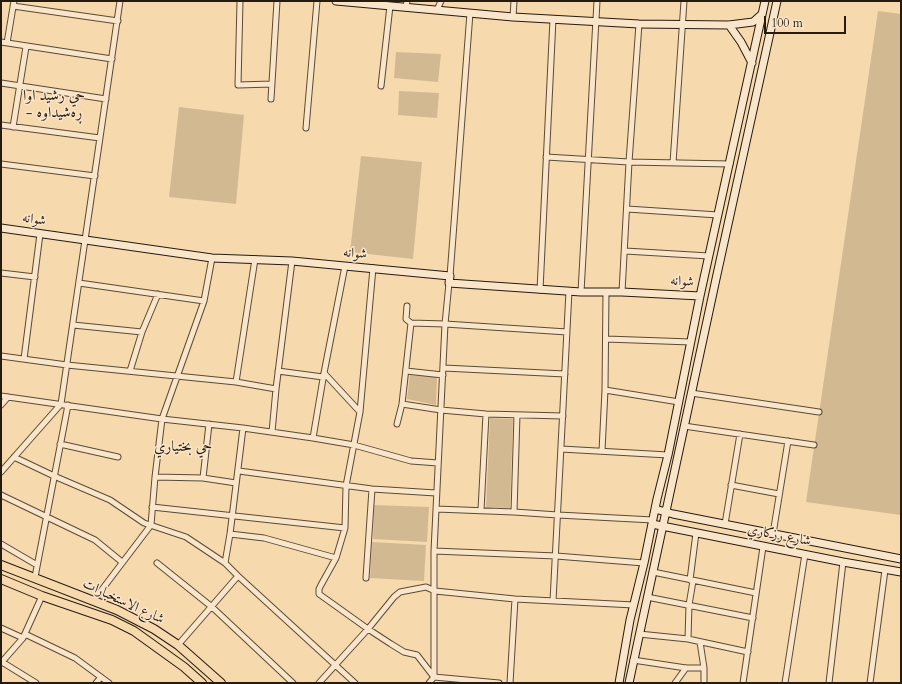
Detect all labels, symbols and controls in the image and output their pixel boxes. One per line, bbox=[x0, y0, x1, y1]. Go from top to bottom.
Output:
scale bar bbox=[766, 8, 848, 34]
text: 100 m bbox=[771, 15, 803, 31]
district label: حي رشيد اوا - ڕەشیداوە bbox=[23, 88, 85, 123]
street label: شوانە bbox=[21, 210, 47, 230]
street label: شوانە bbox=[342, 245, 368, 263]
street label: شوانە bbox=[670, 273, 694, 291]
district label: حي بختياري bbox=[154, 439, 212, 457]
street label: شارع رزكاري bbox=[746, 522, 812, 550]
street label: شارع الاستخبارات bbox=[79, 576, 167, 628]

